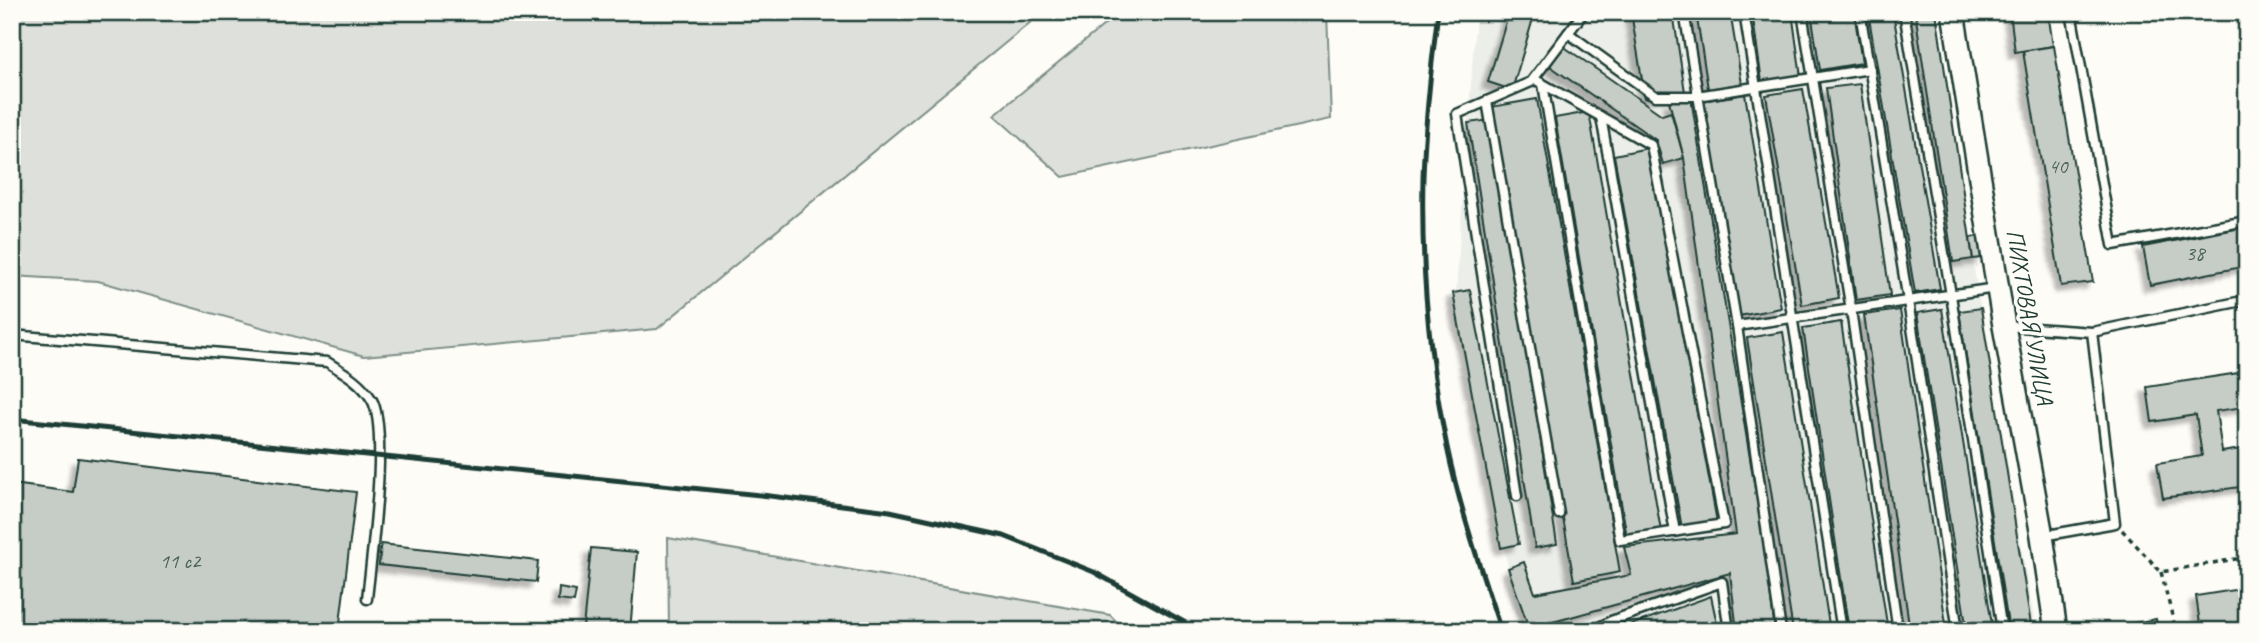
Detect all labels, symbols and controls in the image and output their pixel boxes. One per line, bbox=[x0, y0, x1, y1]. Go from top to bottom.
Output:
house number: 40 bbox=[2049, 153, 2069, 179]
street label: ПИХТОВАЯ УЛИЦА bbox=[2000, 227, 2060, 408]
house number: 38 bbox=[2186, 240, 2207, 266]
house number: 11 с2 bbox=[160, 548, 202, 574]

